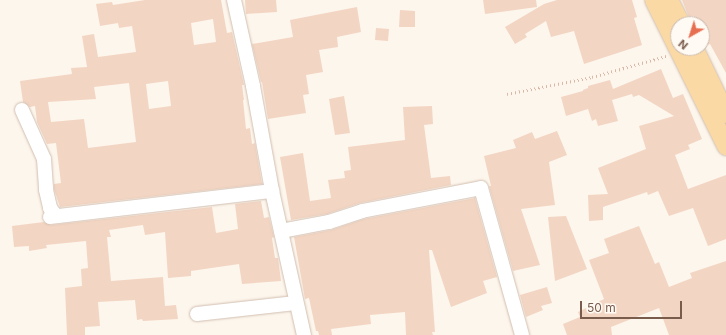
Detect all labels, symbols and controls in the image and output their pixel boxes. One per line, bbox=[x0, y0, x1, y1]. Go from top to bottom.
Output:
north arrow bbox=[670, 16, 710, 56]
text: N bbox=[675, 36, 691, 53]
scale bar bbox=[582, 293, 684, 319]
text: 50 m bbox=[587, 300, 616, 315]

